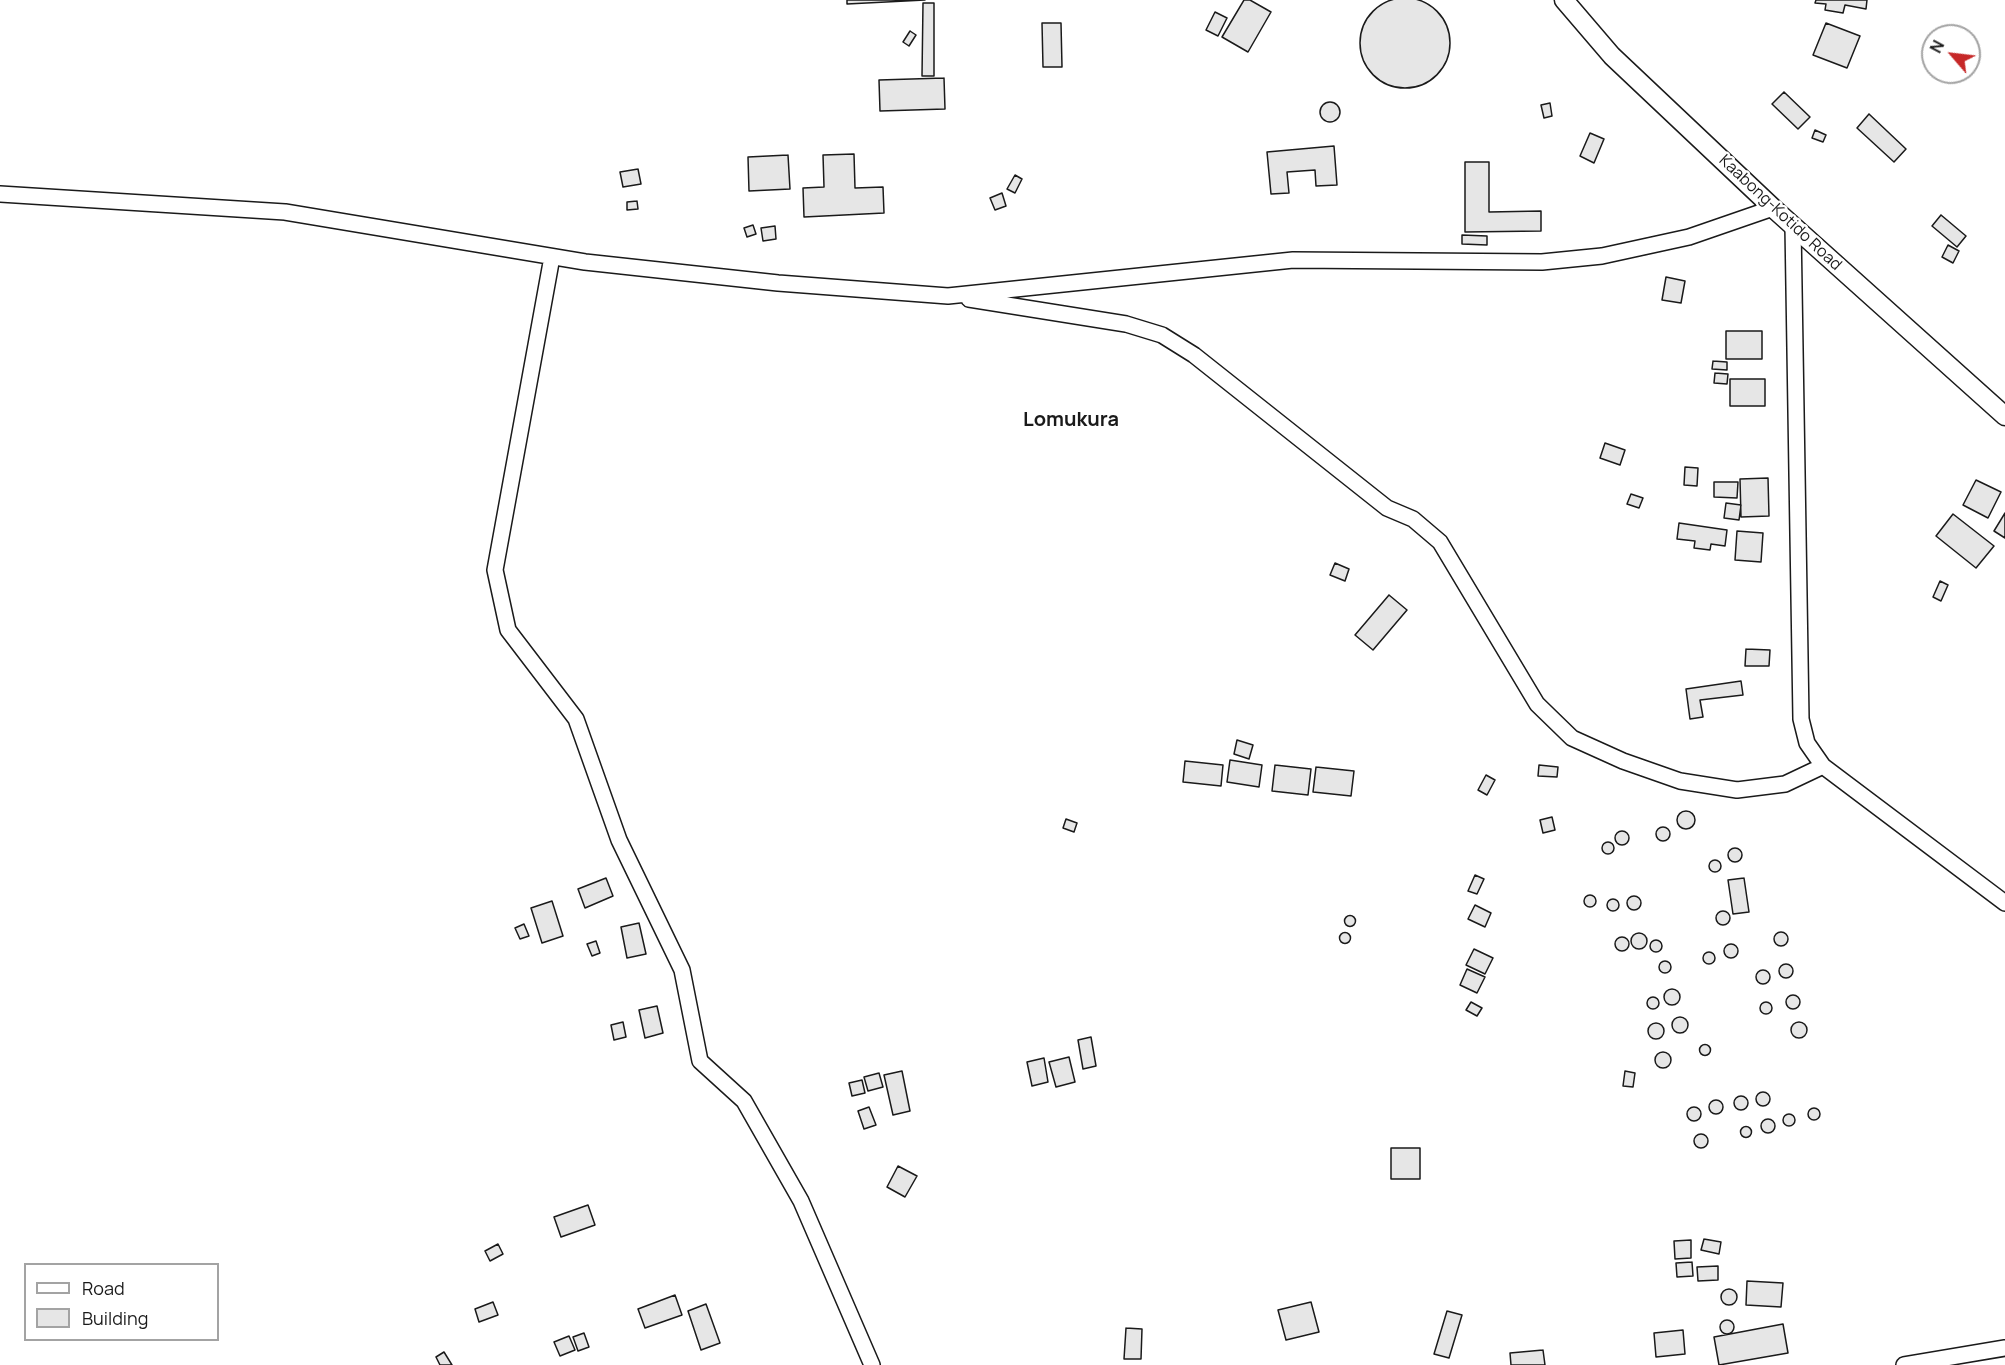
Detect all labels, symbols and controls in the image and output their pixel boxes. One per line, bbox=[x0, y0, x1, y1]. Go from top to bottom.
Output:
north arrow bbox=[1921, 24, 1981, 84]
text: N bbox=[1924, 36, 1949, 57]
street label: Kaabong-Kotido Road bbox=[1715, 151, 1845, 275]
district label: Lomukura bbox=[1023, 408, 1119, 432]
legend bbox=[24, 1263, 219, 1341]
text: Road bbox=[82, 1276, 125, 1300]
text: Building bbox=[82, 1306, 148, 1330]

